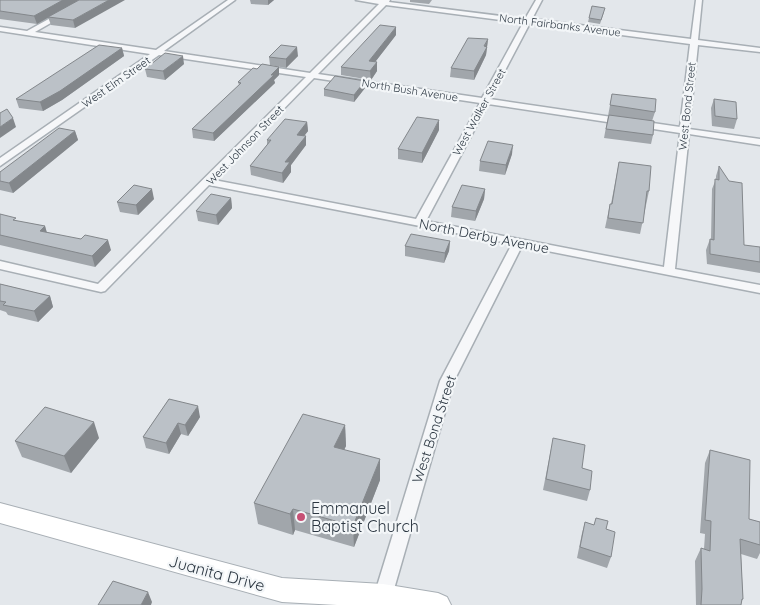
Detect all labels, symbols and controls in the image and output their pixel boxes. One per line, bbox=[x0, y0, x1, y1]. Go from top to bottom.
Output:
street label: North Fairbanks Avenue bbox=[498, 11, 622, 39]
street label: West Elm Street bbox=[79, 53, 153, 111]
street label: West Bond Street bbox=[675, 61, 699, 151]
street label: West Walker Street bbox=[449, 66, 509, 158]
street label: North Bush Avenue bbox=[361, 75, 459, 105]
street label: West Johnson Street bbox=[203, 102, 287, 188]
street label: North Derby Avenue bbox=[417, 215, 551, 257]
street label: West Bond Street bbox=[408, 372, 460, 485]
place label: Emmanuel Baptist Church bbox=[311, 498, 419, 536]
marker: Emmanuel Baptist Church bbox=[295, 511, 307, 523]
street label: Juanita Drive bbox=[167, 551, 267, 595]

